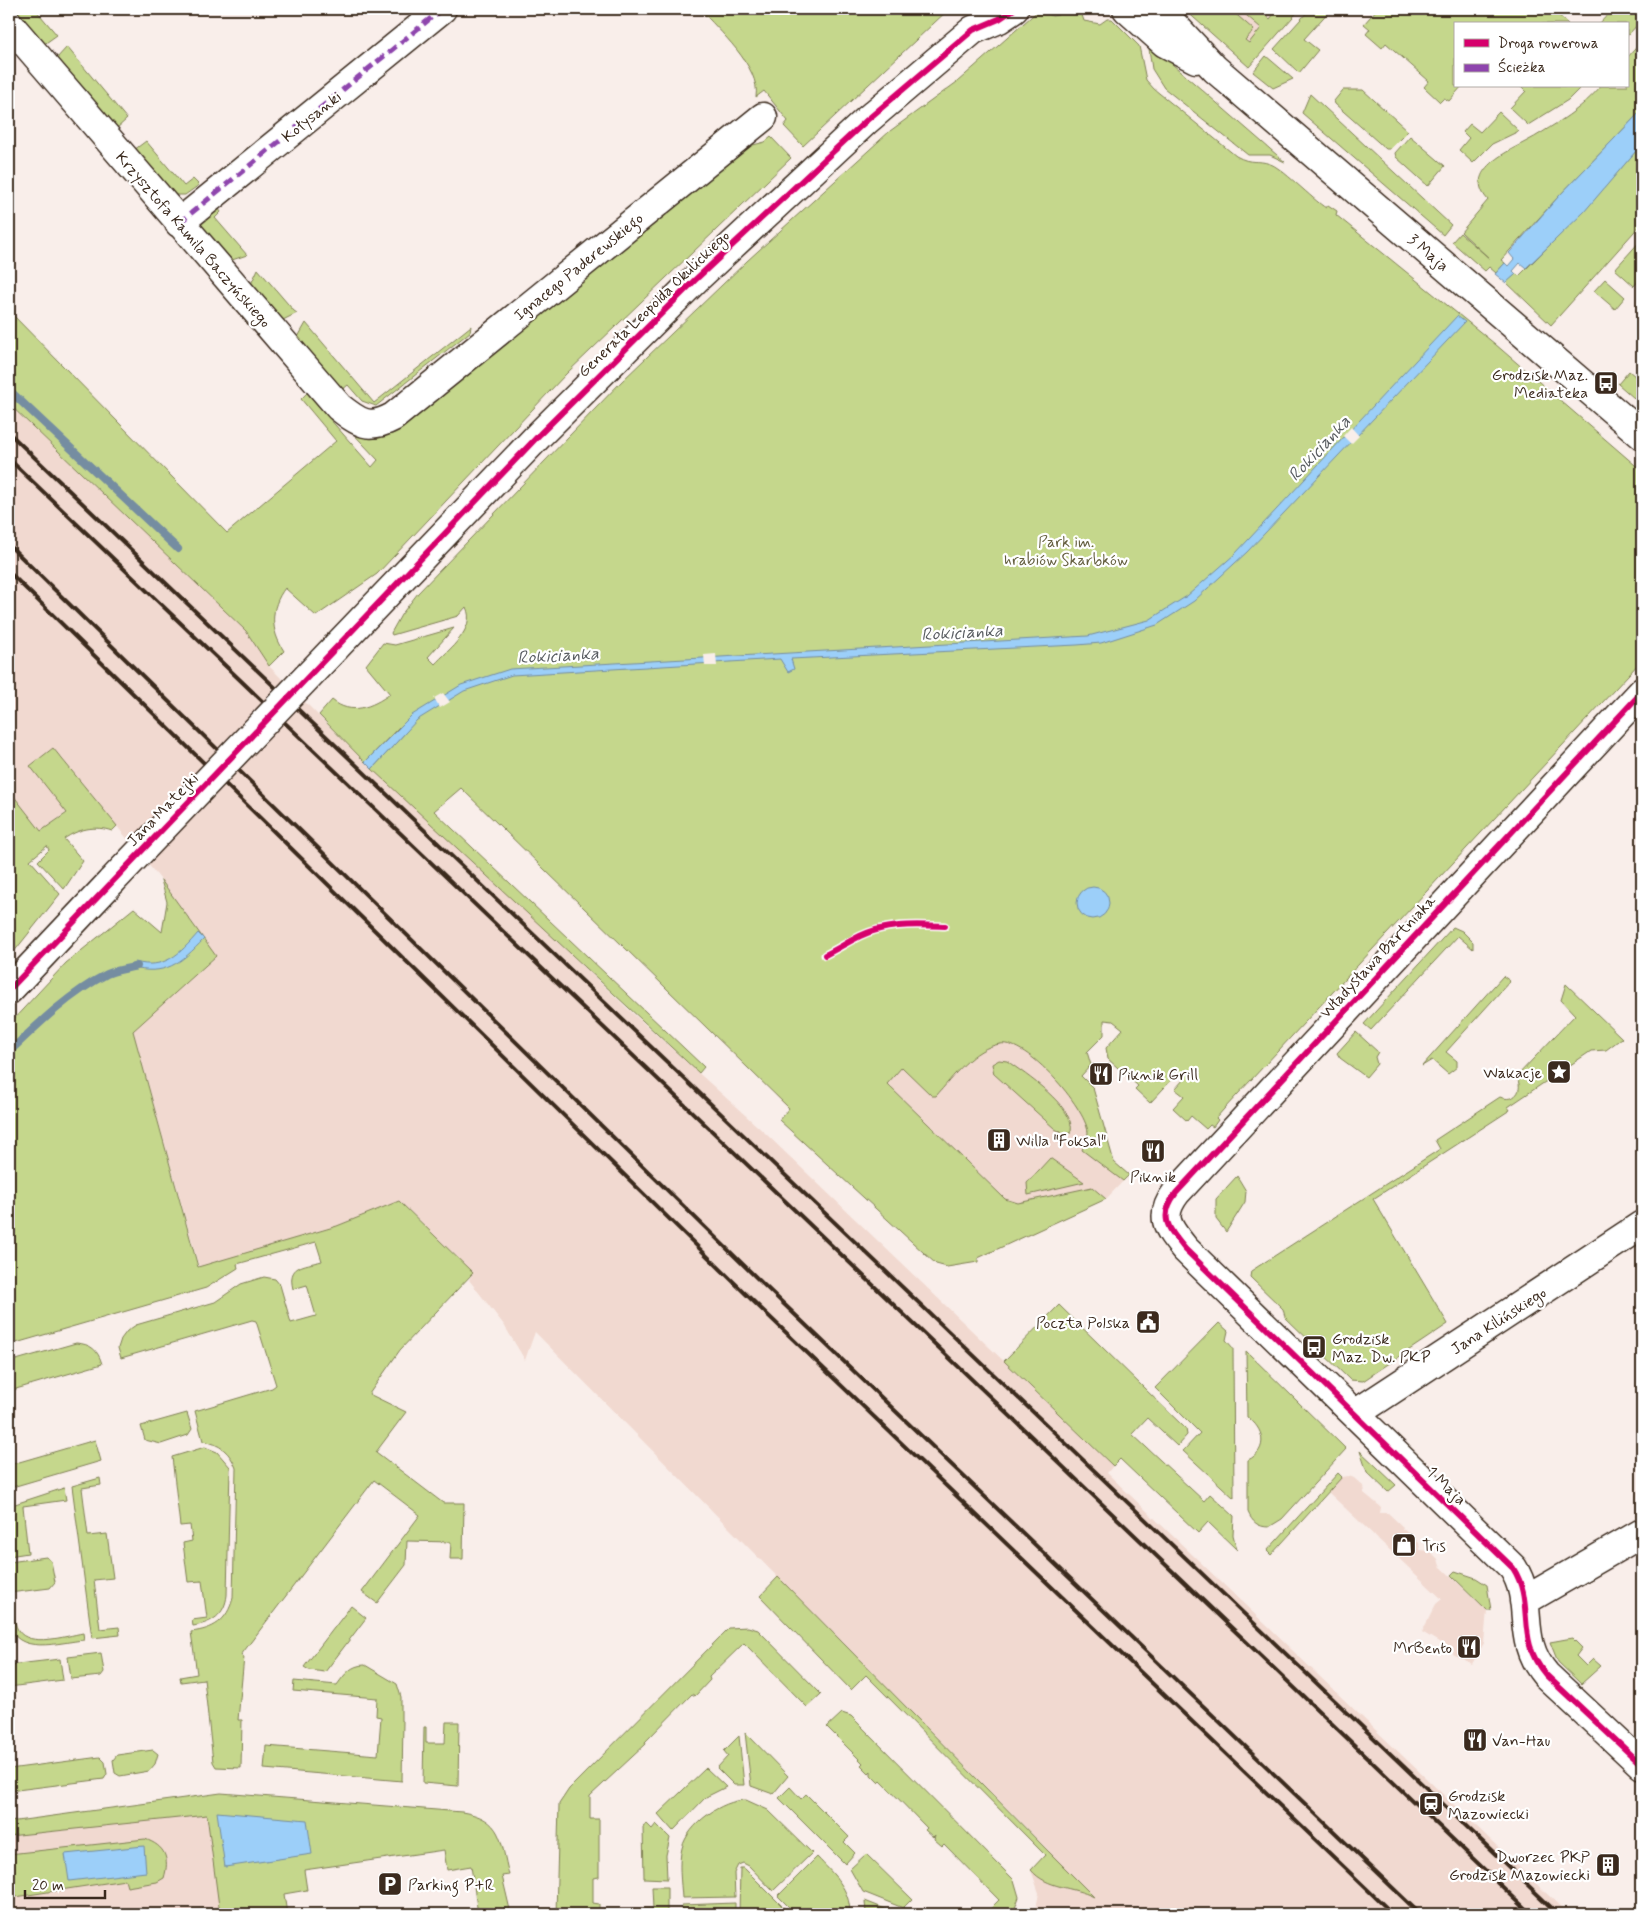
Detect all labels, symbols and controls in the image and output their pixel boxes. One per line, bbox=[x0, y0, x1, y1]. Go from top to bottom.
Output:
legend bbox=[1454, 22, 1628, 88]
text: Droga rowerowa bbox=[1498, 34, 1599, 54]
text: Ścieżka bbox=[1498, 57, 1546, 78]
street label: Kołysanki bbox=[278, 87, 346, 148]
street label: Krzysztofa Kamila Baczyńskiego bbox=[110, 147, 275, 333]
street label: Ignacego Paderewskiego bbox=[510, 208, 649, 327]
street label: Generała Leopolda Okulickiego bbox=[574, 226, 735, 383]
street label: 3 Maja bbox=[1403, 229, 1453, 277]
place label: Grodzisk Maz. Mediateka bbox=[1492, 365, 1588, 404]
bus stop icon: Grodzisk Maz. Mediateka bbox=[1593, 370, 1619, 396]
water label: Rokicianka bbox=[1283, 410, 1357, 487]
park label: Park im. hrabiów Skarbków bbox=[1004, 532, 1128, 571]
water label: Rokicianka bbox=[921, 619, 1004, 647]
water label: Rokicianka bbox=[517, 642, 600, 670]
street label: Jana Matejki bbox=[122, 769, 204, 852]
street label: Władysława Bartniaka bbox=[1315, 891, 1441, 1023]
place icon: Wakacje bbox=[1546, 1059, 1572, 1085]
restaurant icon: Piknik Grill bbox=[1088, 1061, 1114, 1087]
place label: Wakacje bbox=[1483, 1063, 1542, 1084]
place label: Piknik Grill bbox=[1118, 1065, 1198, 1086]
building icon: Willa "Foksal" bbox=[986, 1127, 1012, 1153]
place label: Willa "Foksal" bbox=[1016, 1131, 1106, 1152]
restaurant icon: Piknik bbox=[1140, 1138, 1166, 1164]
place label: Piknik bbox=[1130, 1167, 1176, 1188]
street label: Jana Kilińskiego bbox=[1447, 1283, 1551, 1361]
public building icon: Poczta Polska bbox=[1135, 1309, 1161, 1335]
place label: Poczta Polska bbox=[1036, 1313, 1130, 1334]
place label: Grodzisk Maz. Dw. PKP bbox=[1332, 1329, 1431, 1368]
bus stop icon: Grodzisk Maz. Dw. PKP bbox=[1301, 1334, 1327, 1360]
street label: 1 Maja bbox=[1421, 1462, 1471, 1510]
shop icon: Tris bbox=[1391, 1532, 1417, 1558]
place label: Tris bbox=[1422, 1536, 1446, 1557]
restaurant icon: MrBento bbox=[1456, 1634, 1482, 1660]
place label: MrBento bbox=[1393, 1638, 1452, 1659]
restaurant icon: Van-Hau bbox=[1462, 1727, 1488, 1753]
place label: Van-Hau bbox=[1492, 1731, 1550, 1752]
place label: Grodzisk Mazowiecki bbox=[1448, 1786, 1529, 1825]
station icon: Grodzisk Mazowiecki bbox=[1418, 1791, 1444, 1817]
place label: Dworzec PKP Grodzisk Mazowiecki bbox=[1449, 1847, 1590, 1886]
building icon: Dworzec PKP Grodzisk Mazowiecki bbox=[1595, 1852, 1621, 1878]
scale bar bbox=[25, 1868, 105, 1900]
parking icon: Parking P+R bbox=[377, 1871, 403, 1897]
place label: Parking P+R bbox=[408, 1875, 494, 1897]
text: 20 m bbox=[32, 1876, 64, 1896]

